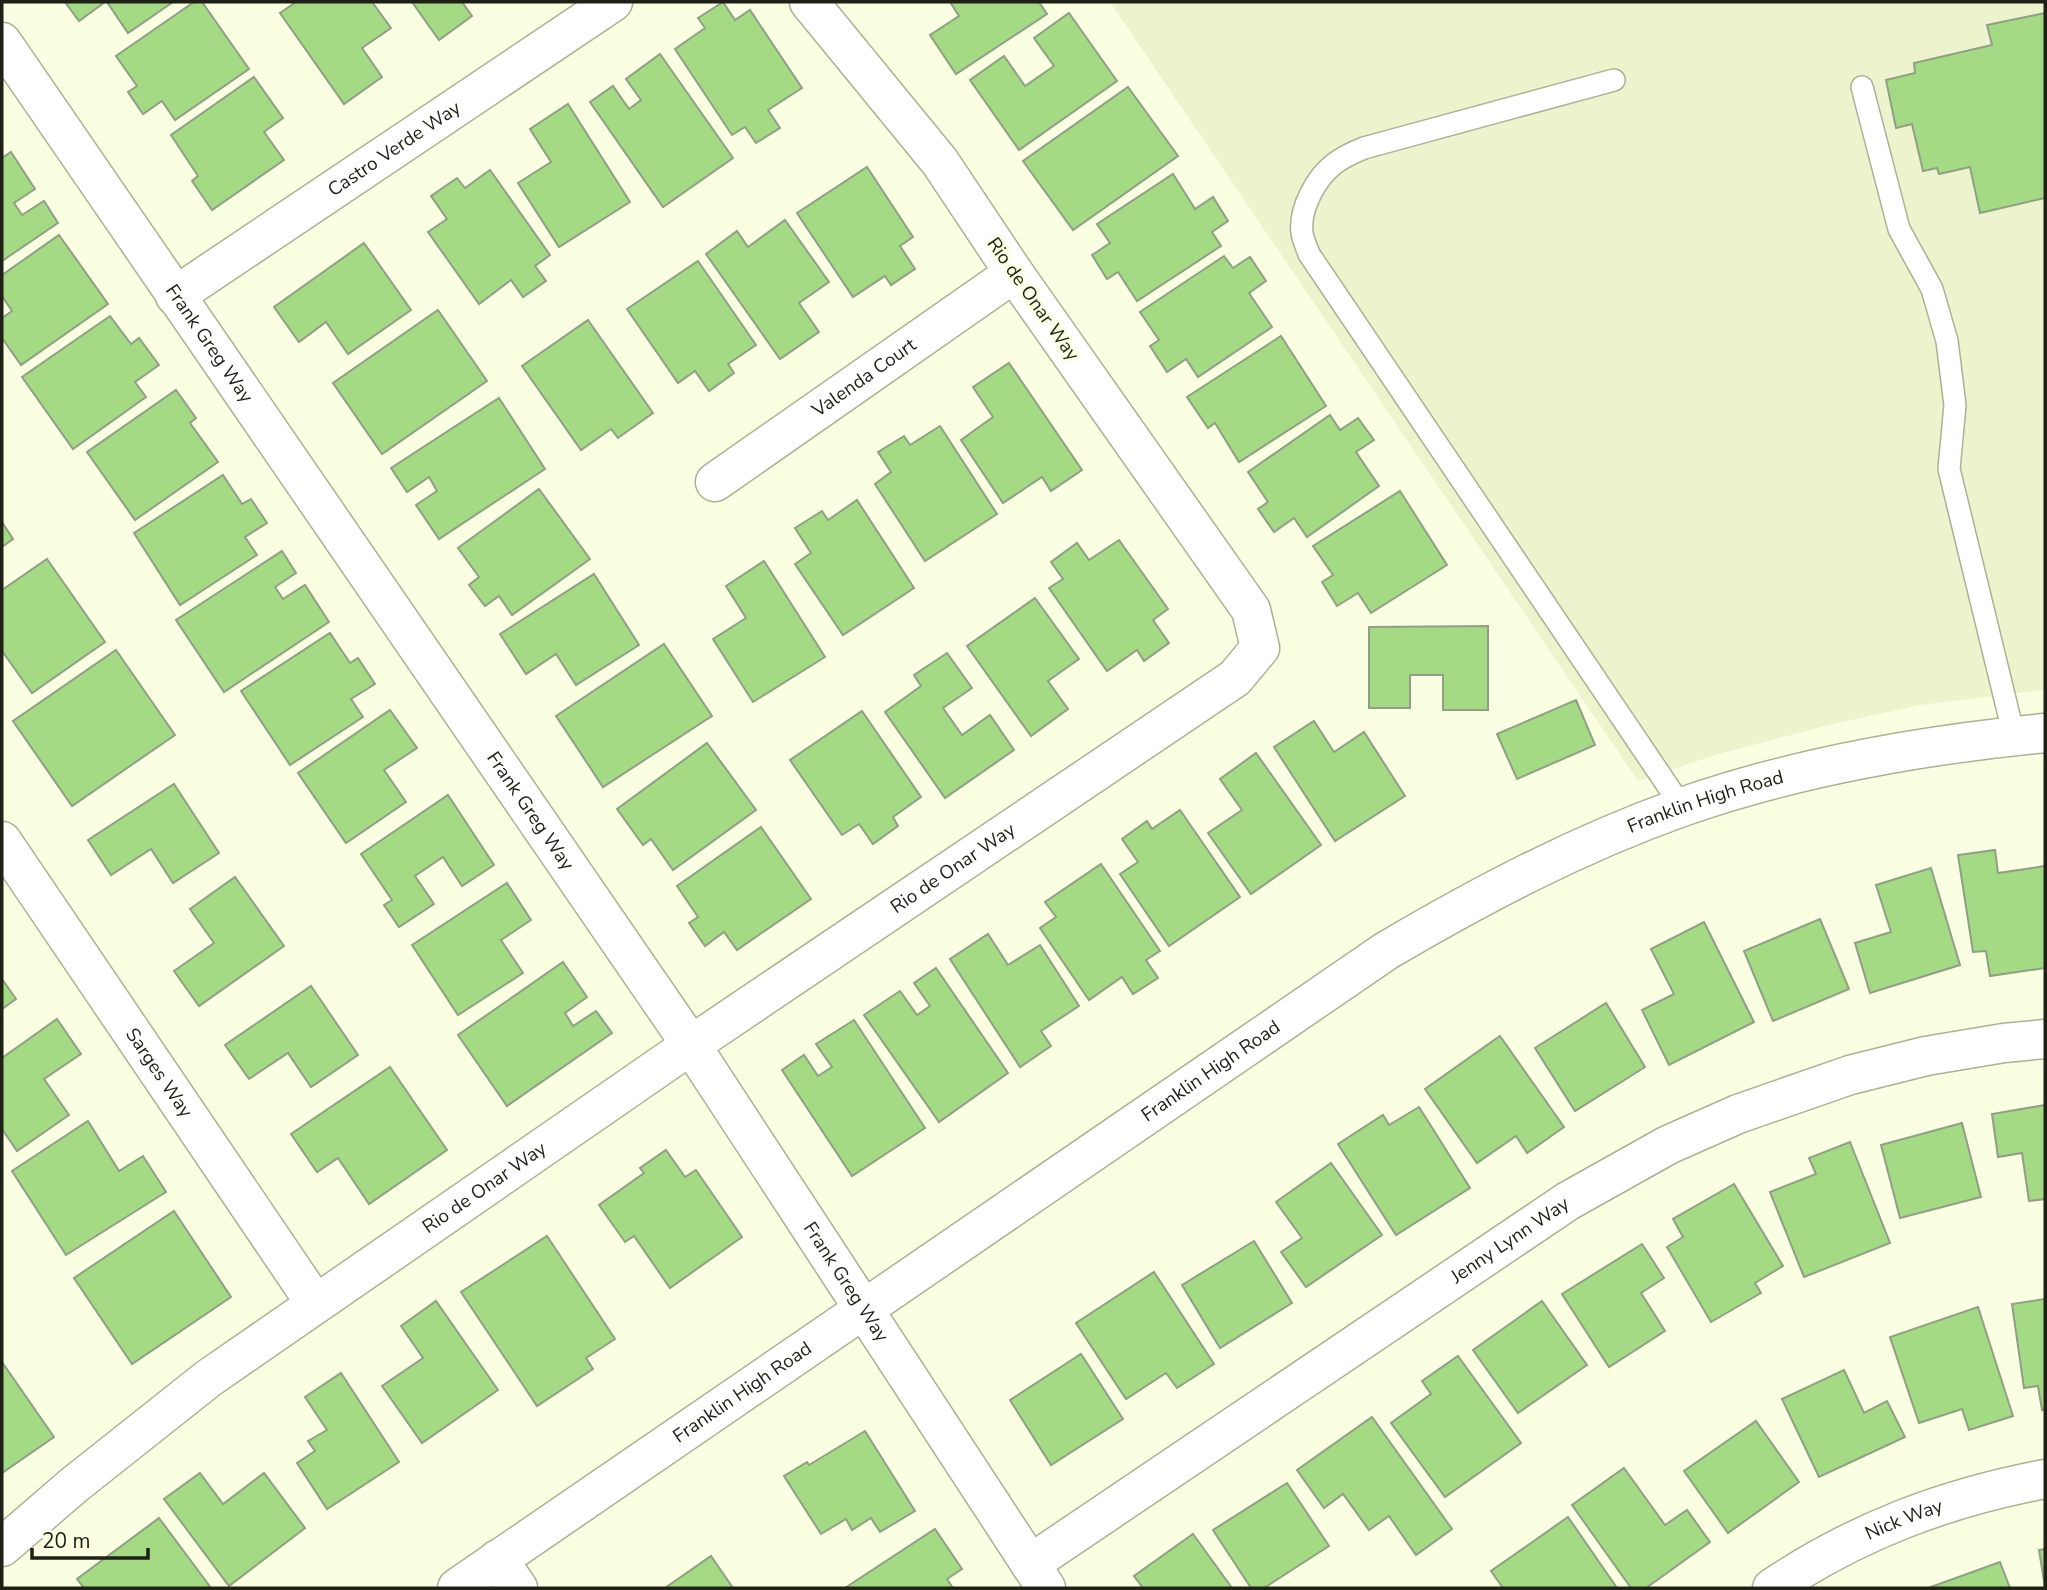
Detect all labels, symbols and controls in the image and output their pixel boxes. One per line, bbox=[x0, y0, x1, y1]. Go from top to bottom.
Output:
street label: Castro Verde Way bbox=[323, 95, 466, 203]
street label: Rio de Onar Way bbox=[981, 232, 1085, 366]
street label: Frank Greg Way bbox=[159, 279, 259, 408]
street label: Valenda Court bbox=[806, 332, 922, 424]
street label: Frank Greg Way bbox=[480, 747, 580, 876]
street label: Franklin High Road bbox=[1623, 764, 1786, 840]
street label: Rio de Onar Way bbox=[885, 817, 1021, 920]
street label: Franklin High Road bbox=[1136, 1014, 1285, 1128]
street label: Sarges Way bbox=[119, 1023, 199, 1123]
street label: Rio de Onar Way bbox=[417, 1136, 552, 1240]
street label: Jenny Lynn Way bbox=[1445, 1191, 1575, 1290]
street label: Frank Greg Way bbox=[797, 1217, 895, 1347]
street label: Franklin High Road bbox=[668, 1336, 817, 1449]
street label: Nick Way bbox=[1861, 1493, 1946, 1547]
scale bar bbox=[32, 1516, 147, 1560]
text: 20 m bbox=[42, 1527, 91, 1555]

